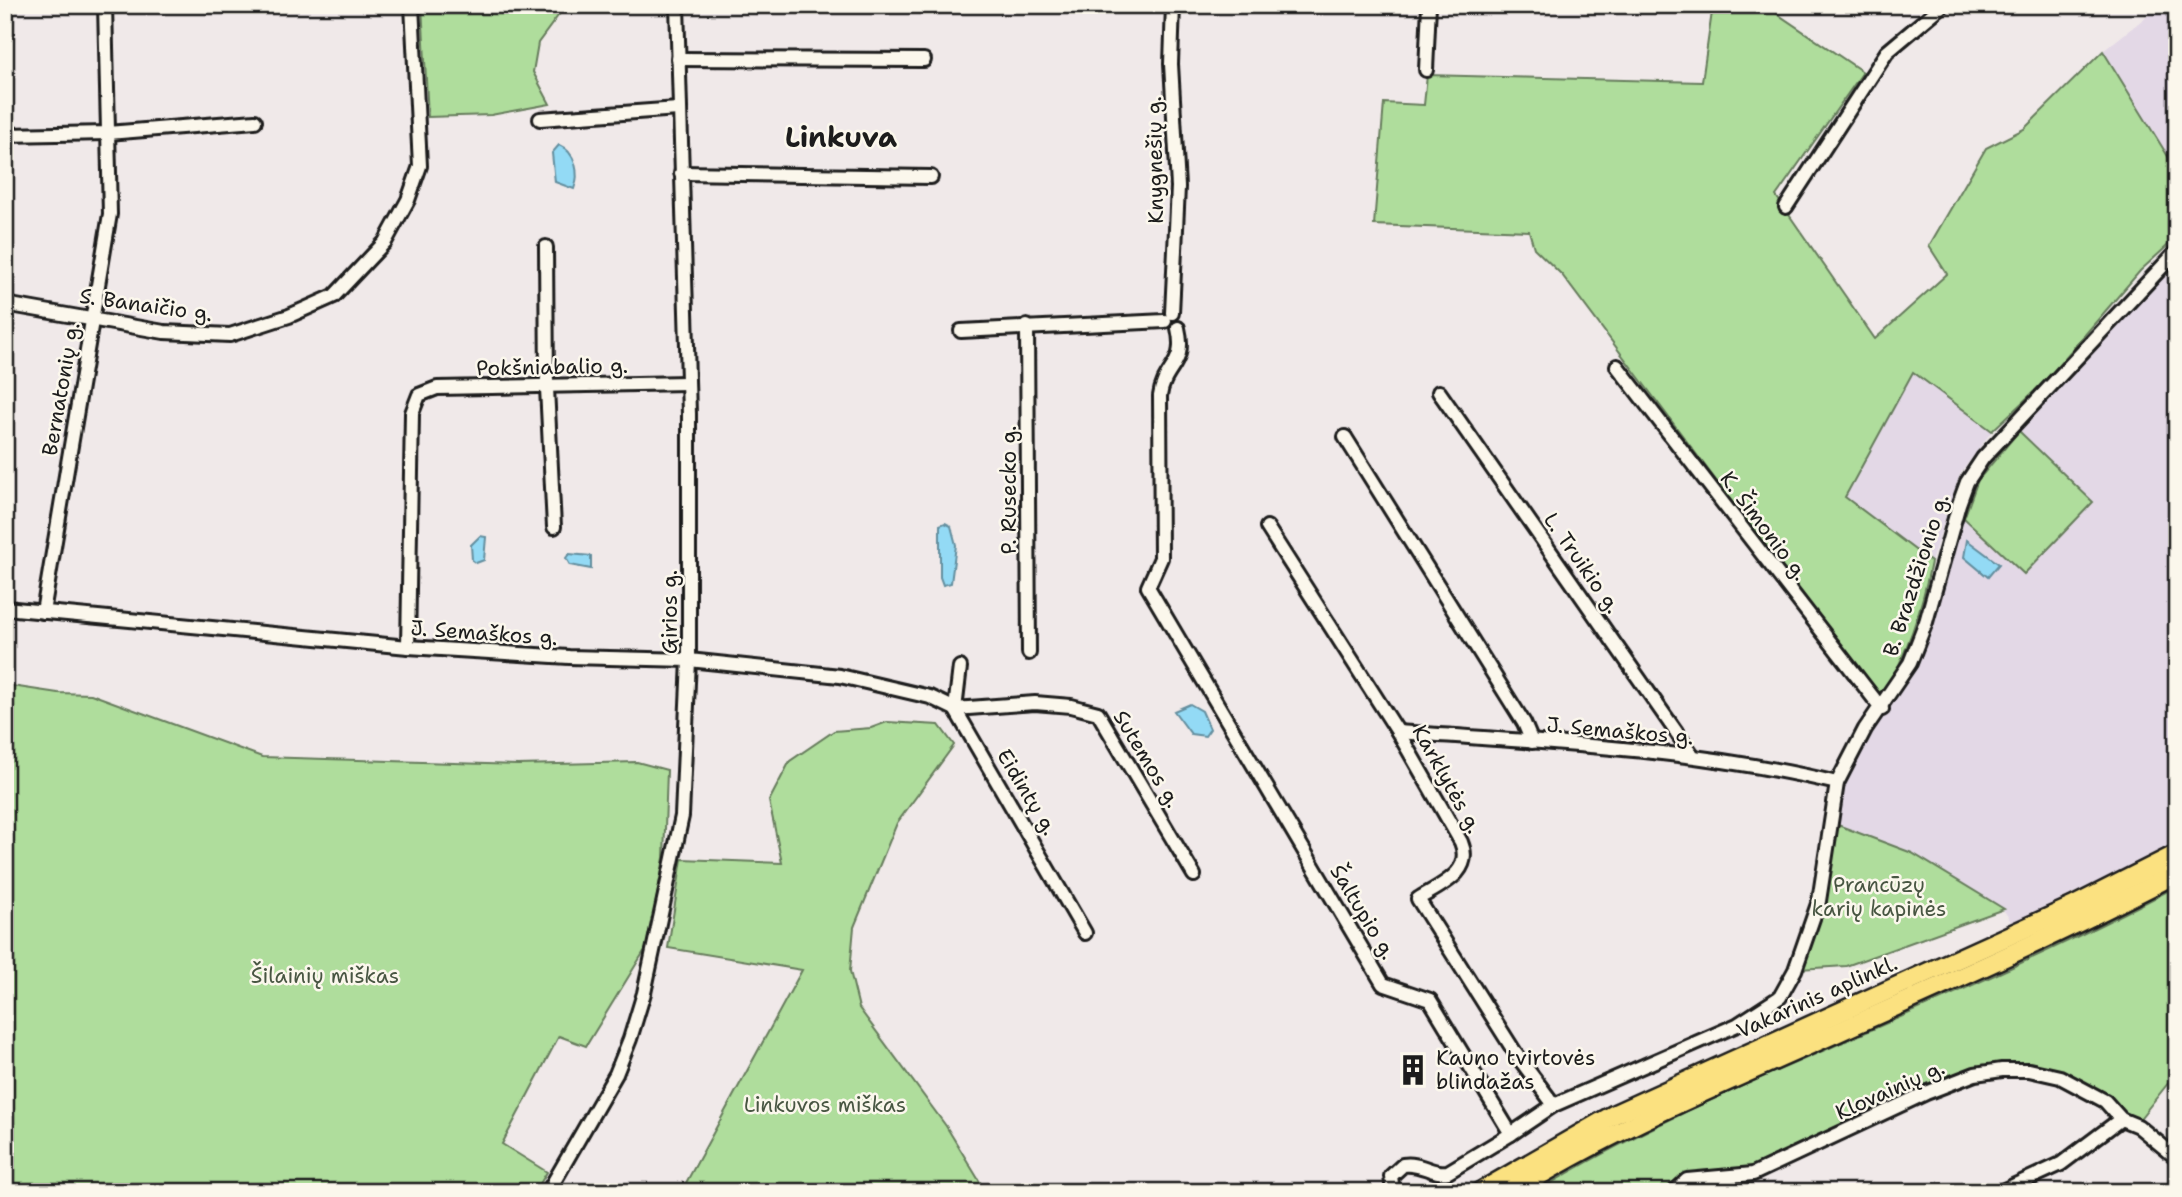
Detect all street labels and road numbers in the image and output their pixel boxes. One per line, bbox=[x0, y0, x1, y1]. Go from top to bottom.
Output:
street label: Knygnešių g. bbox=[1140, 96, 1170, 224]
street label: S. Banaičio g. bbox=[78, 282, 214, 328]
street label: Bernatonių g. bbox=[35, 320, 87, 458]
street label: Pokšniabalio g. bbox=[476, 352, 628, 382]
street label: P. Rusecko g. bbox=[995, 426, 1023, 554]
street label: K. Šimonio g. bbox=[1714, 465, 1815, 586]
street label: B. Brazdžionio g. bbox=[1877, 490, 1955, 660]
street label: L. Truikio g. bbox=[1537, 507, 1627, 619]
street label: Girios g. bbox=[656, 570, 684, 654]
street label: J. Semaškos g. bbox=[409, 614, 559, 652]
street label: Sutemos g. bbox=[1107, 705, 1187, 813]
street label: J. Semaškos g. bbox=[1545, 711, 1695, 751]
street label: Karklytės g. bbox=[1406, 720, 1488, 838]
street label: Eidintų g. bbox=[990, 744, 1064, 840]
street label: Šaltupio g. bbox=[1324, 859, 1403, 965]
street label: Vakarinis aplinkl. bbox=[1732, 949, 1902, 1045]
street label: Klovainių g. bbox=[1831, 1053, 1949, 1127]

